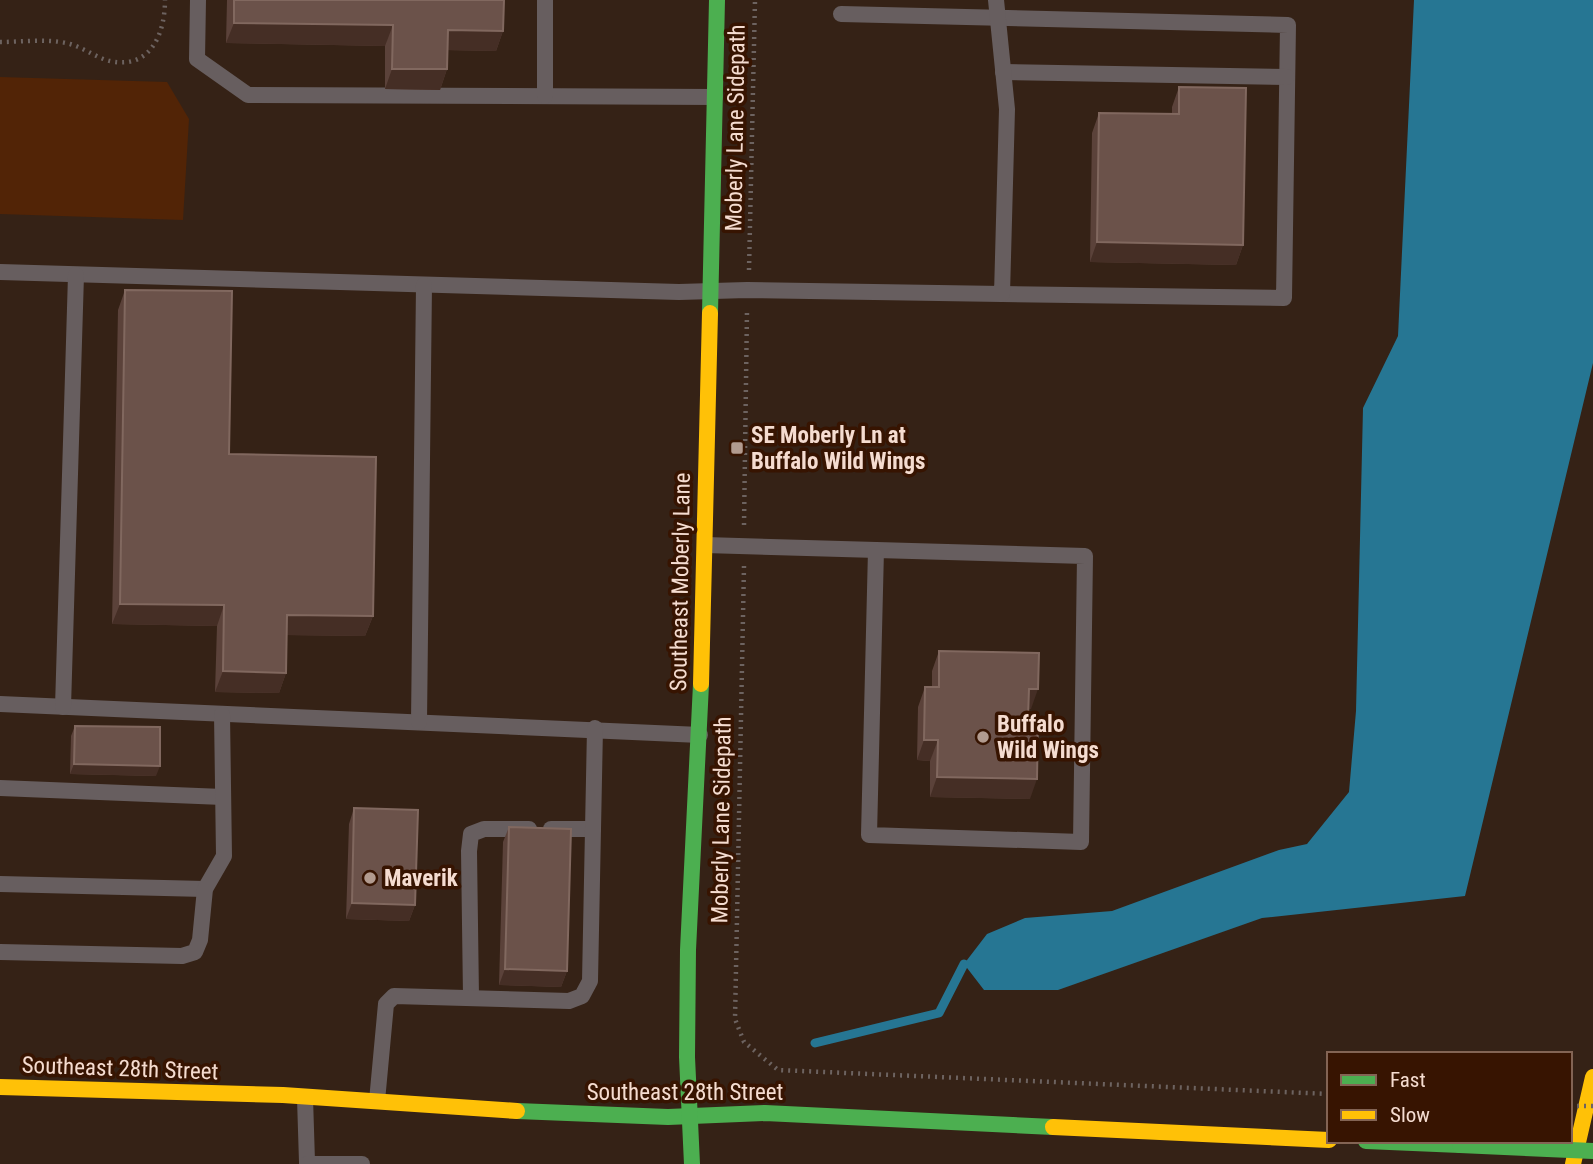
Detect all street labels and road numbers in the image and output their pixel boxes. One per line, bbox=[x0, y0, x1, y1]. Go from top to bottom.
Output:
street label: Moberly Lane Sidepath bbox=[720, 24, 751, 232]
street label: Southeast Moberly Lane bbox=[665, 472, 696, 692]
street label: Moberly Lane Sidepath bbox=[706, 716, 737, 924]
street label: Southeast 28th Street bbox=[21, 1052, 219, 1085]
street label: Southeast 28th Street bbox=[587, 1079, 783, 1106]

